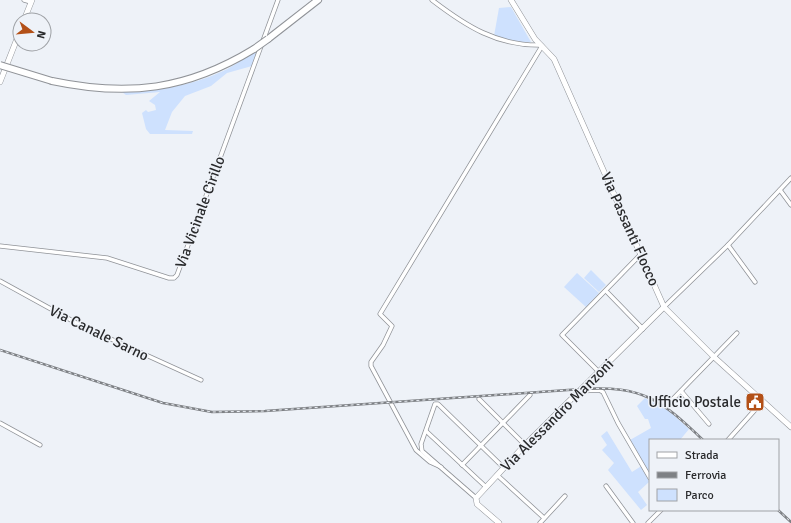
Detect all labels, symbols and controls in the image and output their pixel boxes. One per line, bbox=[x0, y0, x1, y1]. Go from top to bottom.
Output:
north arrow bbox=[12, 12, 52, 52]
text: N bbox=[34, 29, 48, 40]
street label: Via Vicinale Cirillo bbox=[171, 153, 229, 270]
street label: Via Passanti Flocco bbox=[597, 169, 663, 289]
street label: Via Canale Sarno bbox=[46, 301, 152, 365]
street label: Via Alessandro Manzoni bbox=[497, 355, 617, 475]
public building icon: Ufficio Postale bbox=[744, 391, 766, 413]
place label: Ufficio Postale bbox=[648, 393, 741, 411]
legend bbox=[649, 439, 779, 511]
text: Strada bbox=[685, 448, 719, 463]
text: Ferrovia bbox=[685, 468, 726, 483]
text: Parco bbox=[685, 488, 714, 503]

